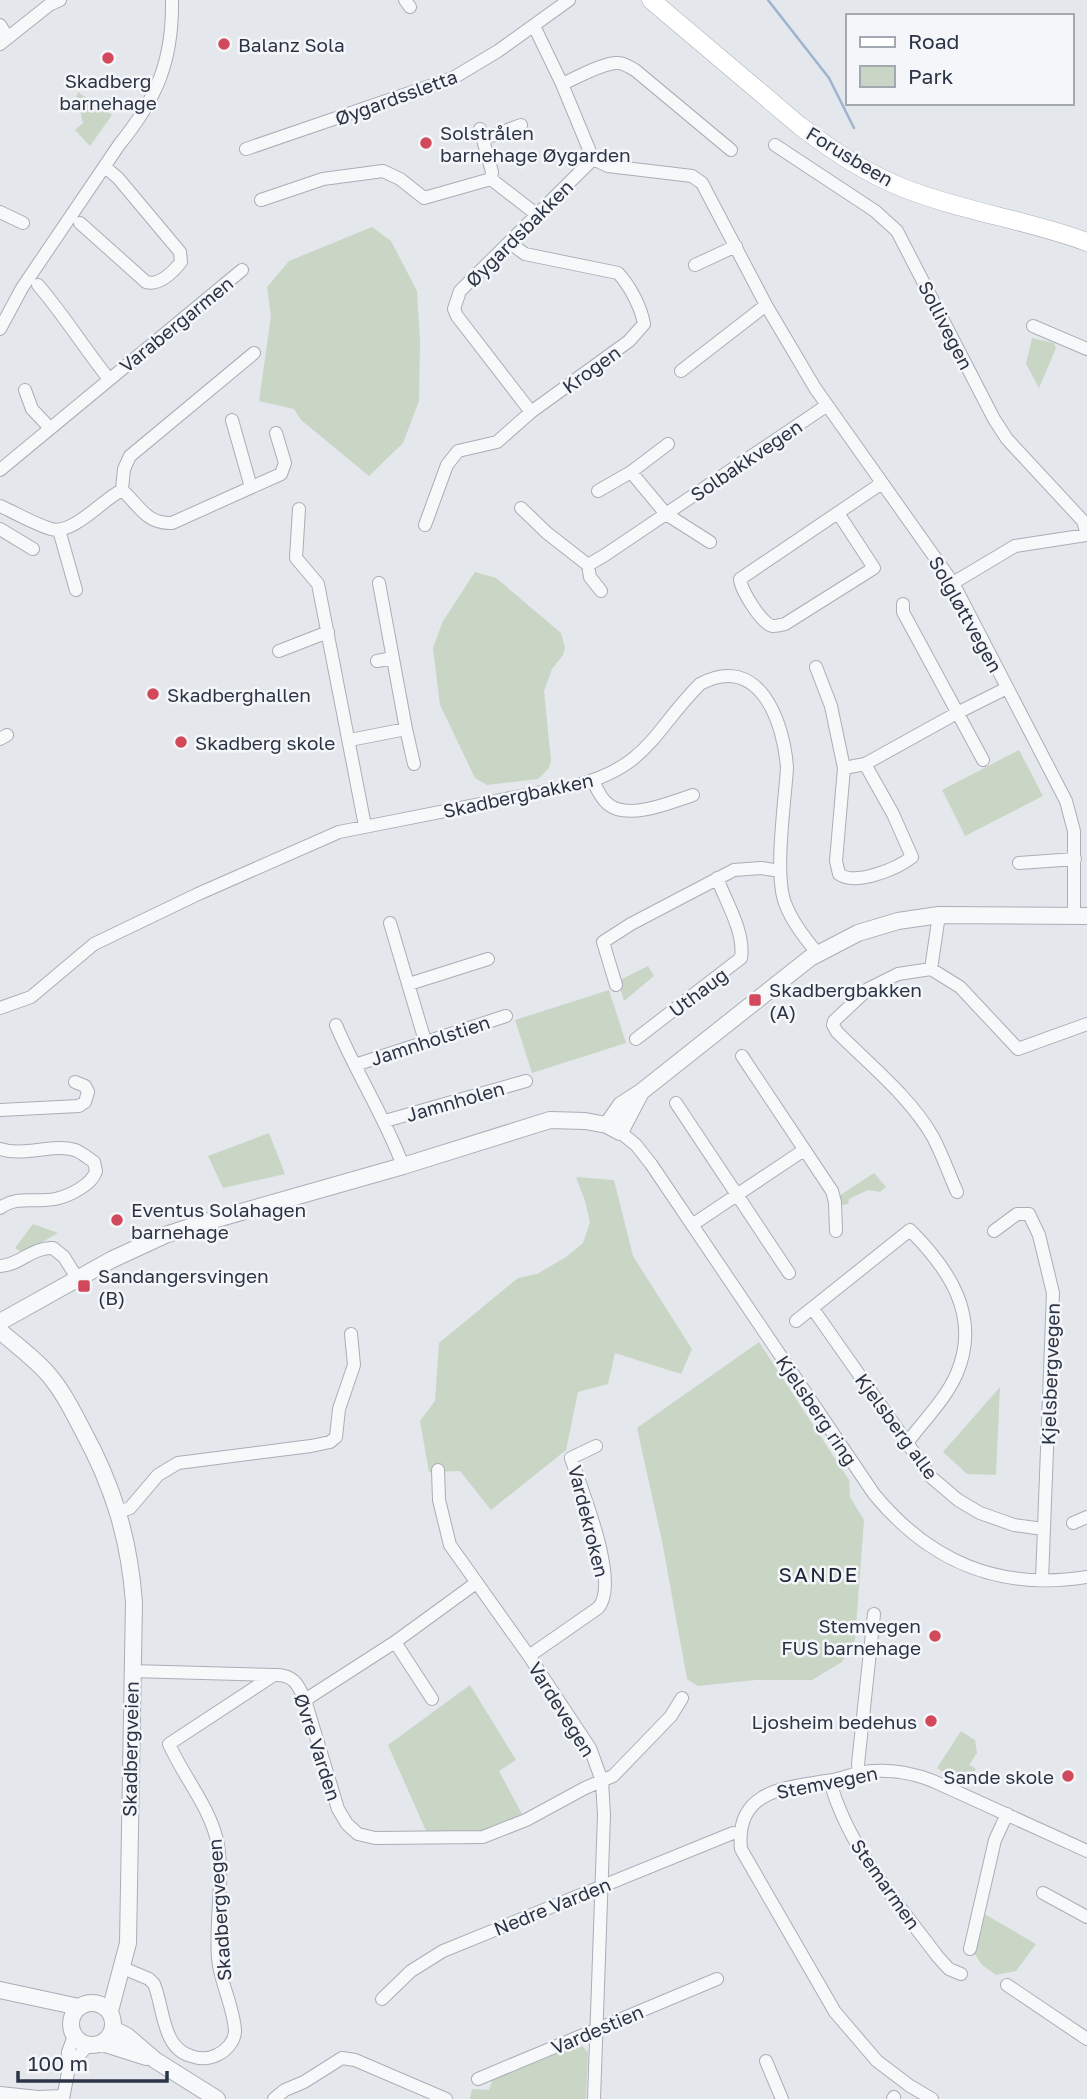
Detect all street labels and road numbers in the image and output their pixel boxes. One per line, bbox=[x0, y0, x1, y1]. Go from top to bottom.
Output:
street label: Øygardssletta bbox=[332, 64, 460, 130]
street label: Forusbeen bbox=[803, 121, 897, 191]
street label: Øygardsbakken bbox=[461, 175, 577, 291]
street label: Varabergarmen bbox=[115, 271, 237, 377]
street label: Sollivegen bbox=[914, 277, 978, 373]
street label: Krogen bbox=[557, 340, 625, 398]
street label: Solbakkvegen bbox=[686, 414, 806, 506]
street label: Solgløttvegen bbox=[925, 552, 1007, 676]
street label: Skadbergbakken bbox=[441, 768, 595, 822]
street label: Uthaug bbox=[664, 963, 732, 1021]
street label: Jamnholstien bbox=[367, 1010, 493, 1070]
street label: Jamnholen bbox=[403, 1076, 507, 1126]
street label: Kjelsbergvegen bbox=[1036, 1302, 1064, 1446]
street label: Kjelsberg ring bbox=[772, 1351, 862, 1469]
street label: Kjelsberg alle bbox=[851, 1368, 943, 1484]
street label: Vardekroken bbox=[564, 1463, 614, 1579]
street label: Vardevegen bbox=[524, 1657, 600, 1761]
street label: Skadbergveien bbox=[117, 1681, 143, 1817]
street label: Øvre Varden bbox=[290, 1690, 346, 1804]
street label: Stemvegen bbox=[774, 1761, 880, 1803]
street label: Stemarmen bbox=[846, 1834, 926, 1934]
street label: Skadbergvegen bbox=[203, 1838, 235, 1982]
street label: Nedre Varden bbox=[490, 1872, 614, 1940]
street label: Vardestien bbox=[548, 1999, 646, 2059]

